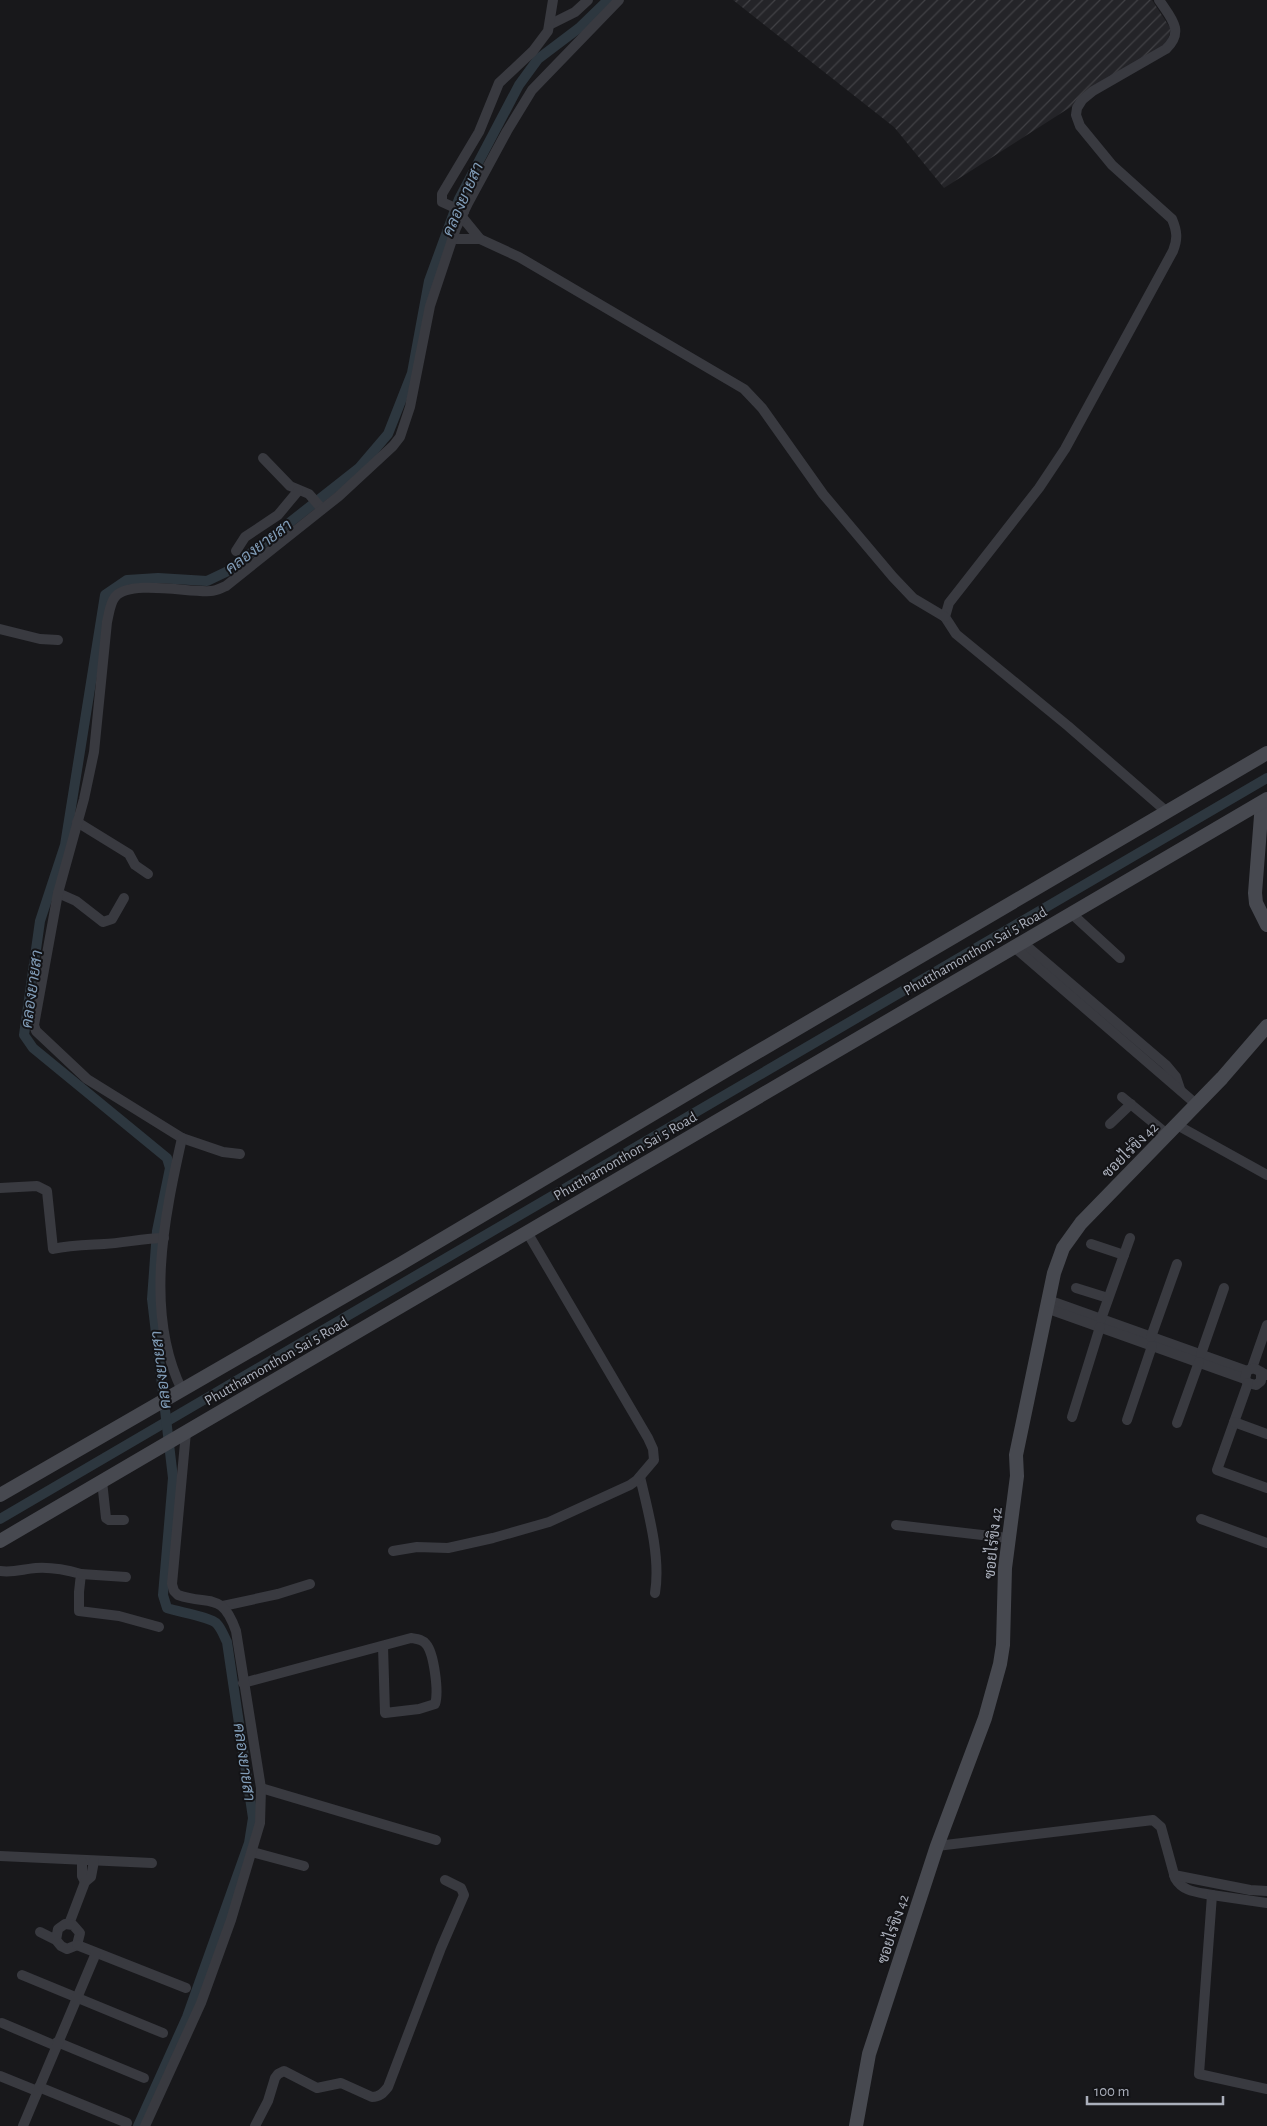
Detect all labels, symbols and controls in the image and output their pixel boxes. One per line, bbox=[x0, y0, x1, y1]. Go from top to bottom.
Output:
water label: คลองยายสา bbox=[440, 160, 486, 239]
water label: คลองยายสา bbox=[222, 517, 295, 577]
street label: Phutthamonthon Sai 5 Road bbox=[901, 904, 1050, 999]
water label: คลองยายสา bbox=[19, 949, 45, 1029]
street label: Phutthamonthon Sai 5 Road bbox=[551, 1109, 700, 1204]
street label: ซอยไร่ขิง 42 bbox=[1097, 1117, 1161, 1181]
street label: Phutthamonthon Sai 5 Road bbox=[202, 1314, 351, 1409]
water label: คลองยายสา bbox=[148, 1330, 174, 1410]
street label: ซอยไร่ขิง 42 bbox=[979, 1506, 1005, 1580]
water label: คลองยายสา bbox=[231, 1722, 257, 1802]
street label: ซอยไร่ขิง 42 bbox=[872, 1892, 912, 1966]
scale bar bbox=[1087, 2074, 1223, 2106]
text: 100 m bbox=[1094, 2084, 1129, 2099]

